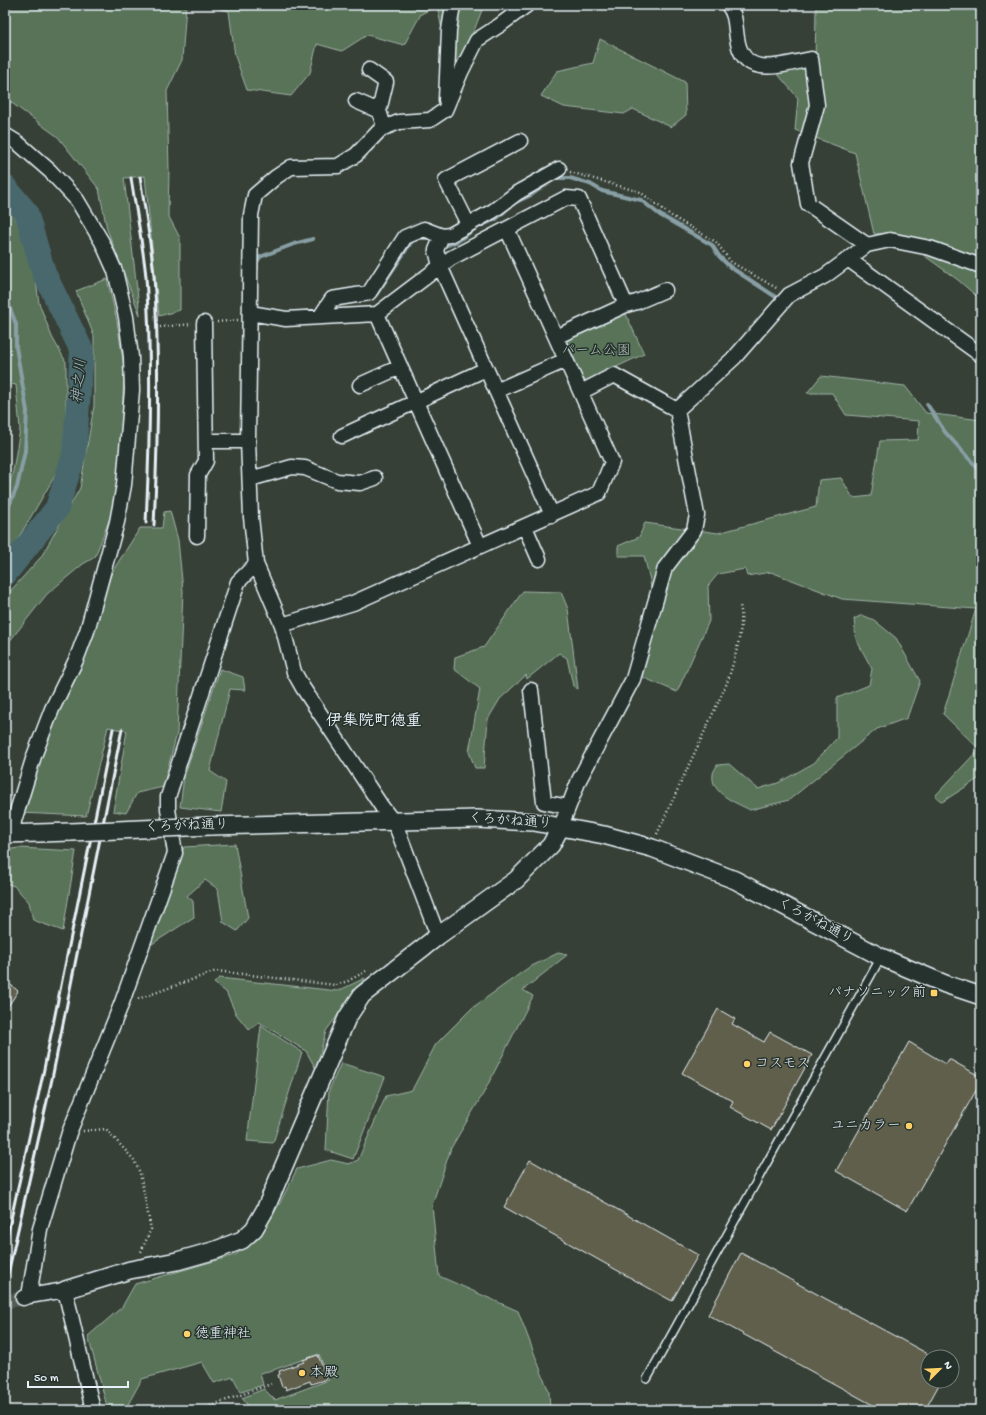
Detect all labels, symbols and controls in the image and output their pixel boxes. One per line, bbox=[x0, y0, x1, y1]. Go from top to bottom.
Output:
park label: パーム公園 bbox=[561, 343, 631, 360]
water label: 神之川 bbox=[68, 358, 91, 404]
district label: 伊集院町徳重 bbox=[326, 711, 422, 732]
street label: くろがね通り bbox=[468, 811, 552, 833]
street label: くろがね通り bbox=[145, 817, 229, 837]
street label: くろがね通り bbox=[774, 895, 856, 949]
place label: パナソニック前 bbox=[828, 985, 926, 1002]
marker: パナソニック前 bbox=[929, 988, 939, 998]
place label: コスモス bbox=[755, 1056, 810, 1073]
marker: コスモス bbox=[742, 1059, 752, 1069]
place label: ユニカラー bbox=[831, 1118, 901, 1135]
marker: ユニカラー bbox=[904, 1121, 914, 1131]
place label: 徳重神社 bbox=[195, 1326, 251, 1343]
marker: 徳重神社 bbox=[182, 1329, 192, 1339]
north arrow bbox=[920, 1349, 960, 1389]
text: N bbox=[940, 1360, 954, 1371]
scale bar bbox=[28, 1363, 128, 1389]
place label: 本殿 bbox=[310, 1365, 338, 1382]
marker: 本殿 bbox=[297, 1368, 307, 1378]
text: 50 m bbox=[34, 1372, 59, 1386]

